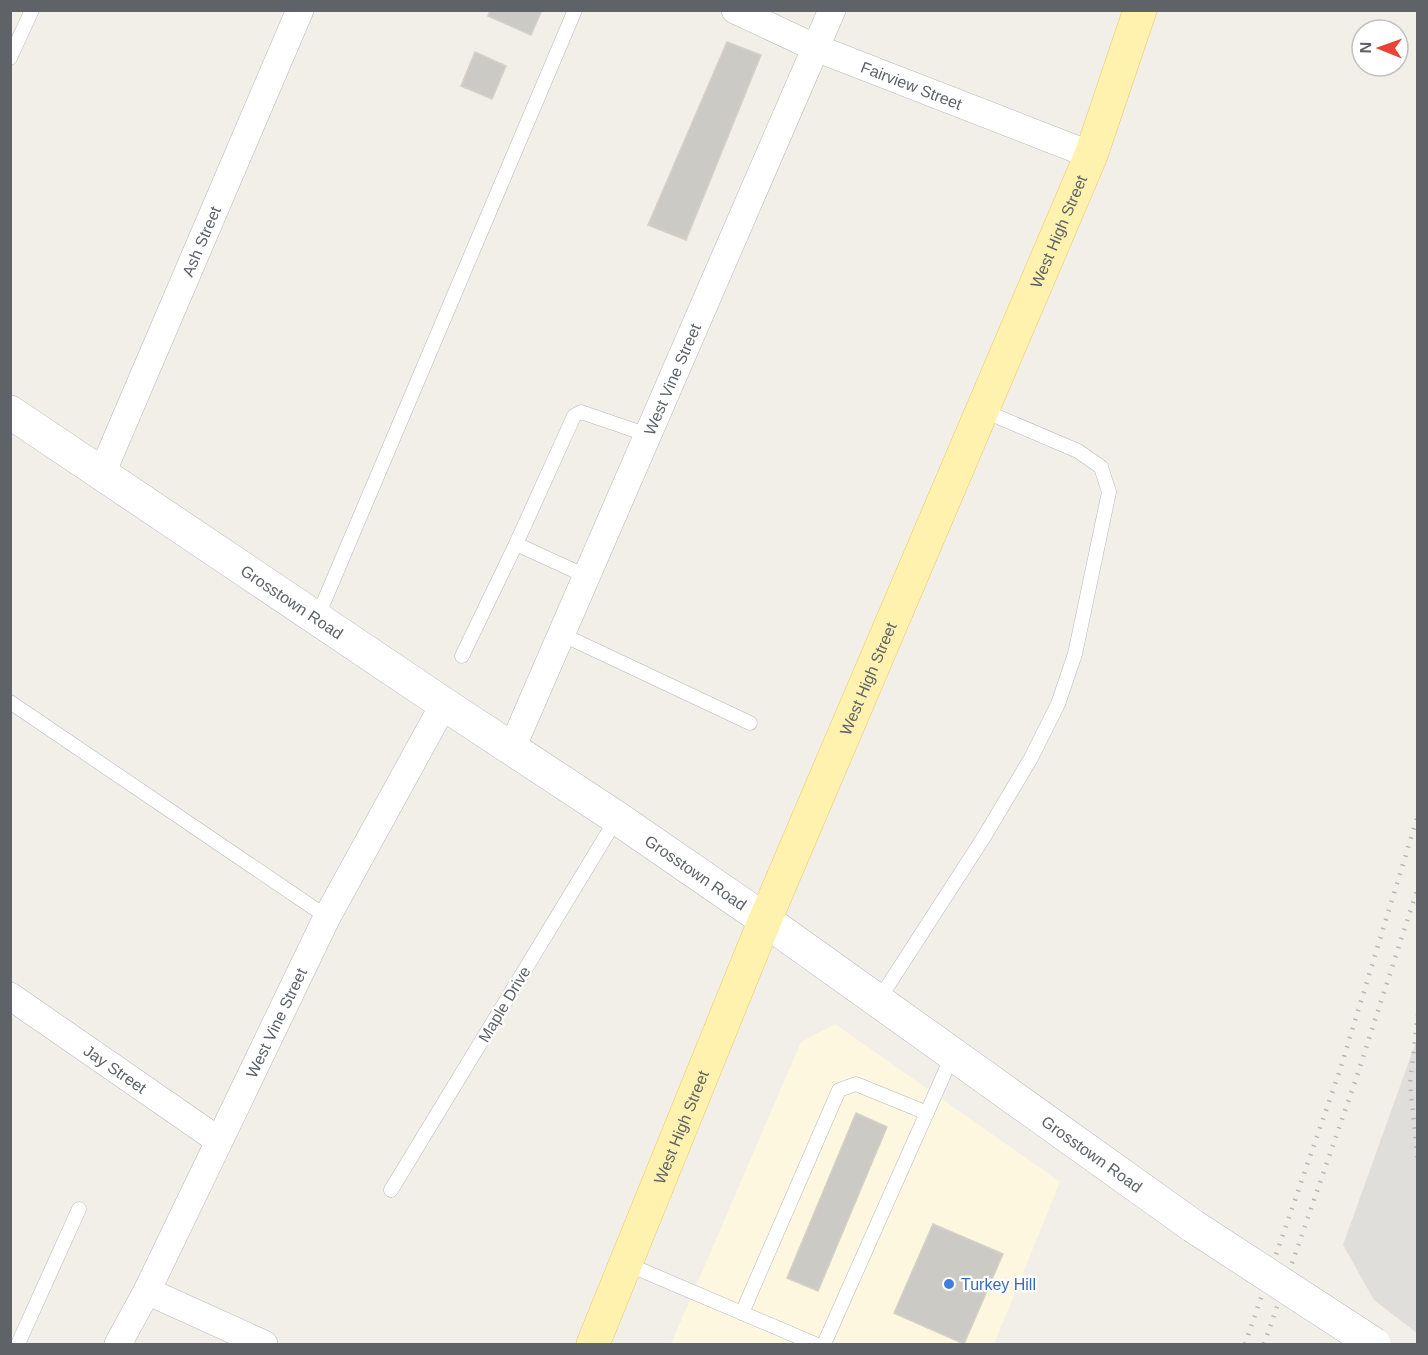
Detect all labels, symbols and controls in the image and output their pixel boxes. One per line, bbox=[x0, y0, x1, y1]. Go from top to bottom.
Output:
north arrow bbox=[1350, 18, 1410, 78]
text: N bbox=[1357, 42, 1374, 54]
street label: Fairview Street bbox=[859, 58, 965, 113]
street label: West High Street bbox=[1027, 172, 1091, 291]
street label: Ash Street bbox=[179, 203, 224, 279]
street label: West Vine Street bbox=[641, 321, 704, 438]
street label: Grosstown Road bbox=[238, 562, 346, 643]
street label: West High Street bbox=[837, 619, 900, 738]
street label: Grosstown Road bbox=[642, 832, 749, 914]
street label: Maple Drive bbox=[475, 963, 534, 1045]
street label: West Vine Street bbox=[243, 965, 310, 1081]
street label: Jay Street bbox=[80, 1042, 150, 1097]
street label: West High Street bbox=[651, 1068, 712, 1186]
street label: Grosstown Road bbox=[1038, 1113, 1145, 1196]
place label: Turkey Hill bbox=[961, 1276, 1036, 1293]
marker: Turkey Hill bbox=[942, 1277, 956, 1291]

